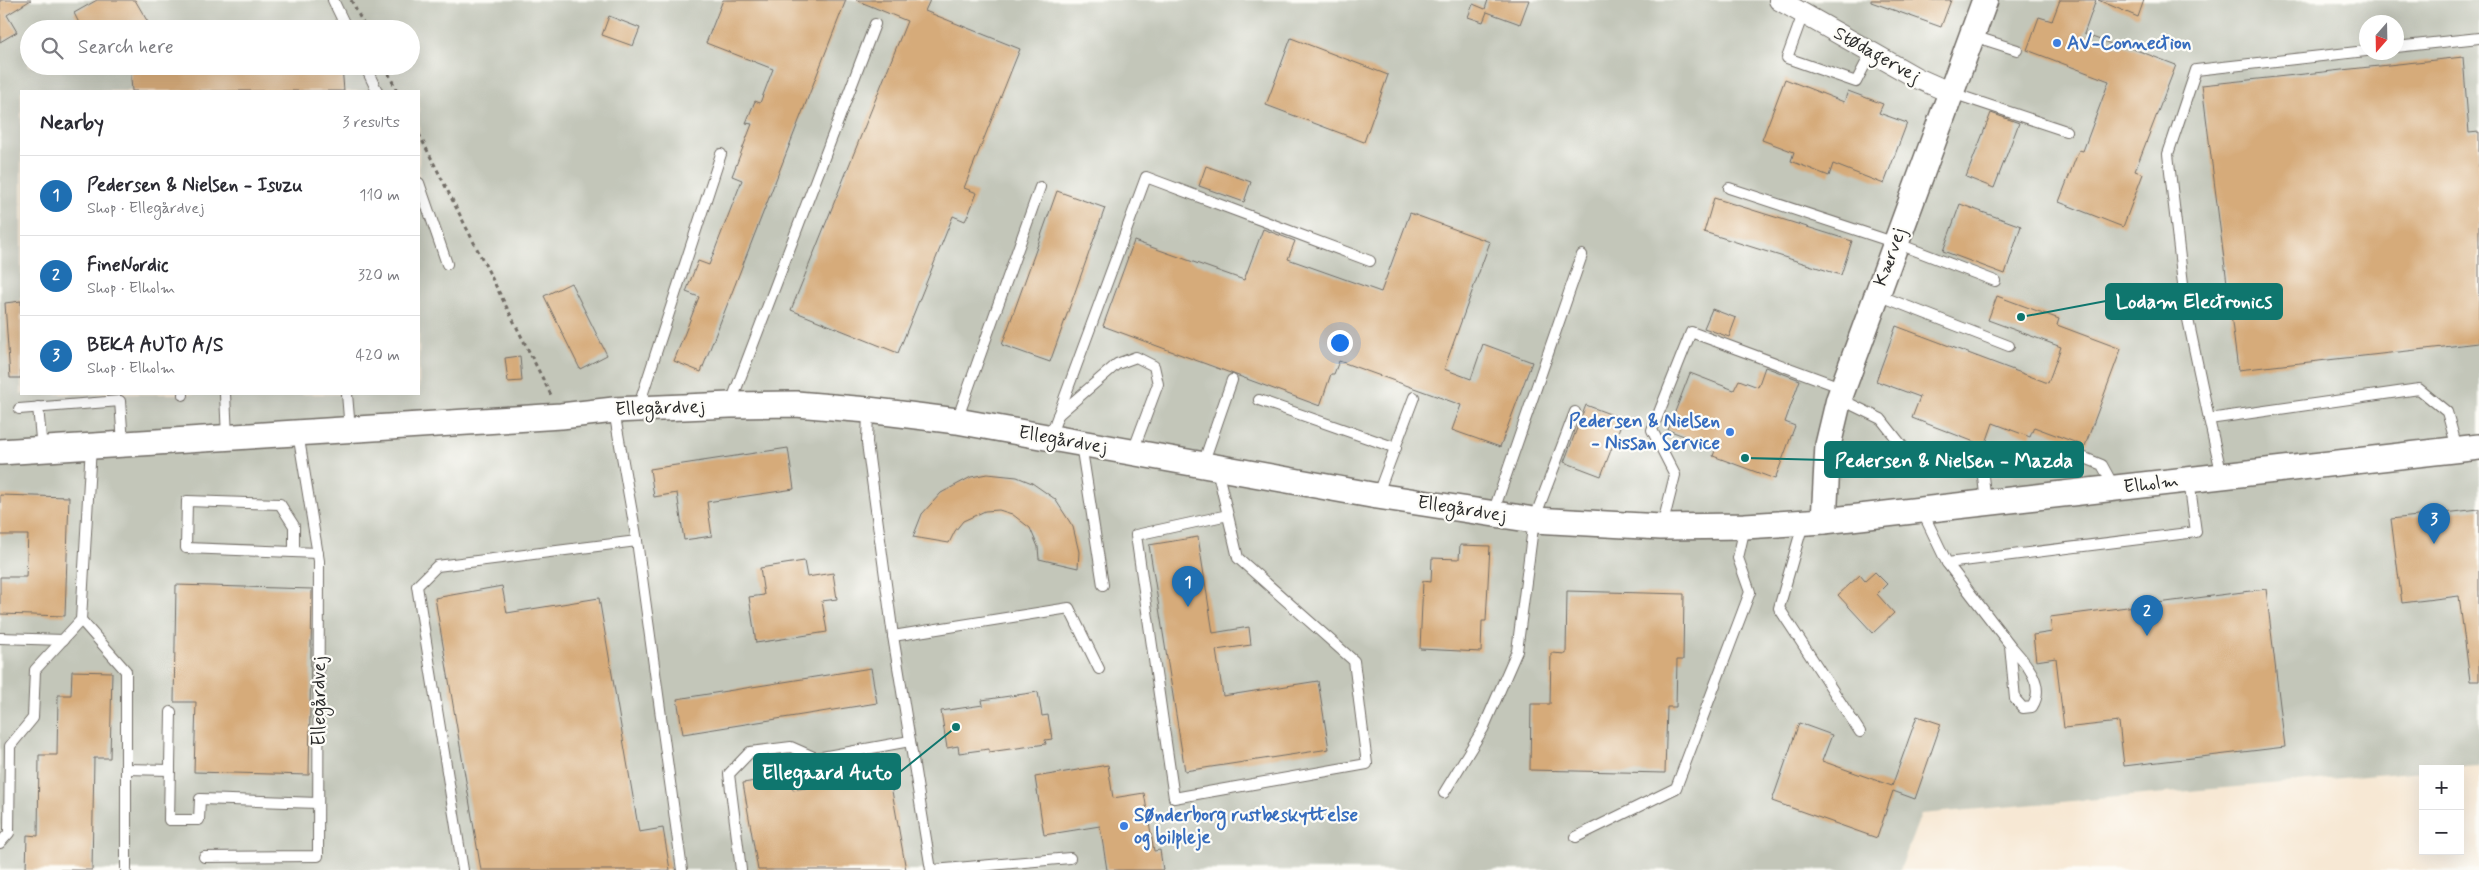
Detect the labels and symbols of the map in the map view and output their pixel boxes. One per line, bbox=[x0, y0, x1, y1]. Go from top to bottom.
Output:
north arrow bbox=[2359, 15, 2404, 60]
street label: Stødagervej bbox=[1828, 21, 1925, 92]
place label: AV-Connection bbox=[2067, 31, 2192, 56]
marker: AV-Connection bbox=[2051, 37, 2063, 49]
street label: Kærvej bbox=[1868, 224, 1913, 290]
callout: Lodam Electronics bbox=[2106, 284, 2282, 319]
text: Lodam Electronics bbox=[2116, 289, 2272, 316]
your location bbox=[1327, 330, 1353, 356]
street label: Ellegårdvej bbox=[615, 394, 706, 424]
place label: Pedersen & Nielsen - Nissan Service bbox=[1569, 409, 1720, 456]
street label: Ellegårdvej bbox=[1016, 420, 1110, 462]
marker: Pedersen & Nielsen - Nissan Service bbox=[1724, 426, 1736, 438]
callout: Pedersen & Nielsen - Mazda bbox=[1825, 442, 2083, 477]
text: Pedersen & Nielsen - Mazda bbox=[1835, 448, 2073, 475]
street label: Elholm bbox=[2122, 468, 2180, 500]
street label: Ellegårdvej bbox=[1415, 490, 1508, 530]
pin: 3 bbox=[2418, 503, 2450, 544]
pin: 1 bbox=[1172, 566, 1204, 607]
pin: 2 bbox=[2131, 595, 2163, 636]
street label: Ellegårdvej bbox=[307, 656, 334, 746]
callout: Ellegaard Auto bbox=[754, 754, 900, 789]
text: Ellegaard Auto bbox=[762, 760, 893, 789]
place label: Sønderborg rustbeskyttelse og bilpleje bbox=[1134, 803, 1358, 851]
marker: Sønderborg rustbeskyttelse og bilpleje bbox=[1118, 820, 1130, 832]

